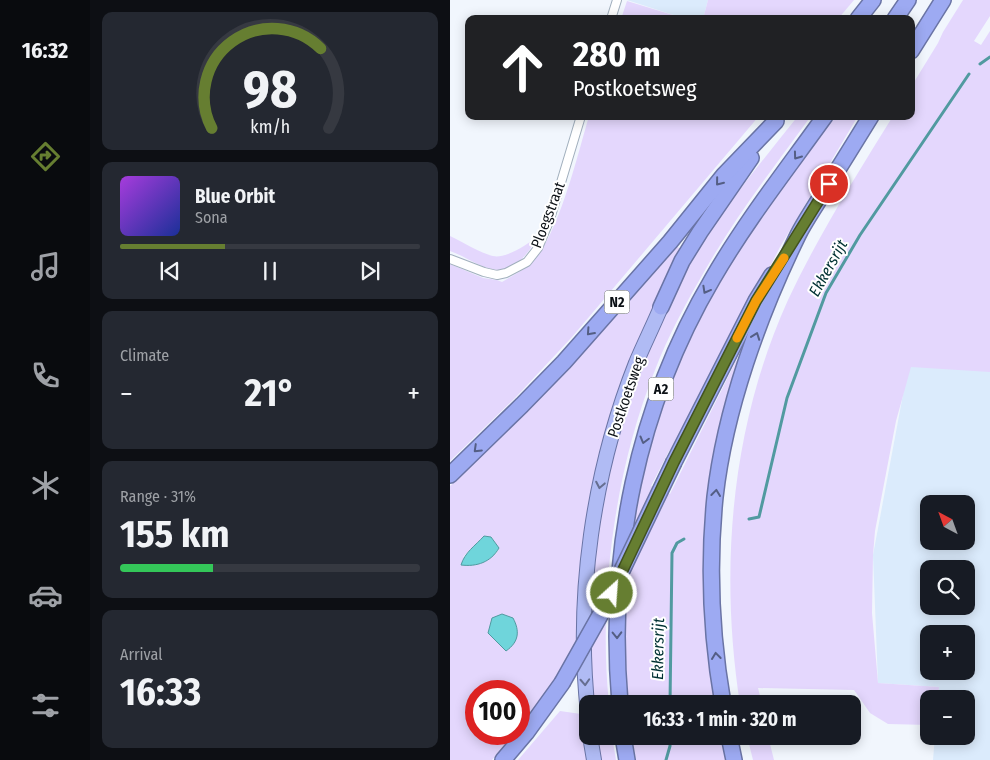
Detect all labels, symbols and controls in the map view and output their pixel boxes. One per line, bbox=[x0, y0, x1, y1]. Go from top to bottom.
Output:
text: 280 m bbox=[573, 33, 661, 75]
icon: ahead bbox=[490, 35, 555, 100]
text: 16:32 bbox=[22, 37, 68, 64]
text: 98 bbox=[243, 58, 297, 121]
text: Postkoetsweg bbox=[573, 75, 697, 102]
text: km/h bbox=[250, 116, 290, 138]
icon: directions bbox=[28, 139, 63, 174]
one-way arrow bbox=[793, 150, 803, 159]
pin bbox=[808, 163, 850, 205]
icon: arrive bbox=[815, 170, 843, 198]
one-way arrow bbox=[716, 176, 724, 185]
street label: Ploegstraat bbox=[527, 179, 569, 251]
text: Blue Orbit bbox=[195, 185, 275, 208]
text: Sona bbox=[195, 208, 228, 227]
water label: Ekkersrijt bbox=[805, 236, 852, 300]
icon: music bbox=[28, 249, 63, 284]
icon: previous bbox=[156, 257, 184, 285]
icon: pause bbox=[256, 257, 284, 285]
icon: next bbox=[356, 257, 384, 285]
one-way arrow bbox=[702, 285, 712, 294]
road number: N2 bbox=[604, 290, 630, 314]
one-way arrow bbox=[587, 327, 596, 336]
one-way arrow bbox=[749, 332, 760, 341]
text: Climate bbox=[120, 346, 169, 365]
street label: Postkoetsweg bbox=[604, 354, 648, 440]
icon: phone bbox=[28, 358, 63, 393]
text: 21° bbox=[245, 370, 295, 416]
text: − bbox=[120, 377, 133, 410]
text: + bbox=[407, 377, 420, 410]
road number: A2 bbox=[648, 378, 674, 400]
one-way arrow bbox=[639, 436, 650, 444]
one-way arrow bbox=[474, 443, 483, 452]
icon: climate bbox=[28, 468, 63, 503]
one-way arrow bbox=[595, 481, 606, 490]
text: Range · 31% bbox=[120, 487, 196, 506]
one-way arrow bbox=[710, 489, 721, 497]
north arrow bbox=[920, 495, 975, 550]
map controls bbox=[920, 495, 975, 745]
text: 155 km bbox=[120, 511, 229, 557]
button: search bbox=[920, 560, 975, 615]
position arrow bbox=[585, 566, 637, 618]
icon: car bbox=[28, 578, 63, 613]
water label: Ekkersrijt bbox=[648, 617, 668, 680]
button: + bbox=[920, 625, 975, 680]
one-way arrow bbox=[611, 631, 622, 639]
text: Arrival bbox=[120, 645, 162, 664]
one-way arrow bbox=[711, 651, 722, 659]
text: 16:33 bbox=[120, 669, 201, 715]
one-way arrow bbox=[579, 678, 590, 686]
speed limit sign: 100 bbox=[465, 680, 530, 745]
icon: filters bbox=[28, 688, 63, 723]
button: − bbox=[920, 690, 975, 745]
text: 16:33 · 1 min · 320 m bbox=[644, 708, 796, 731]

